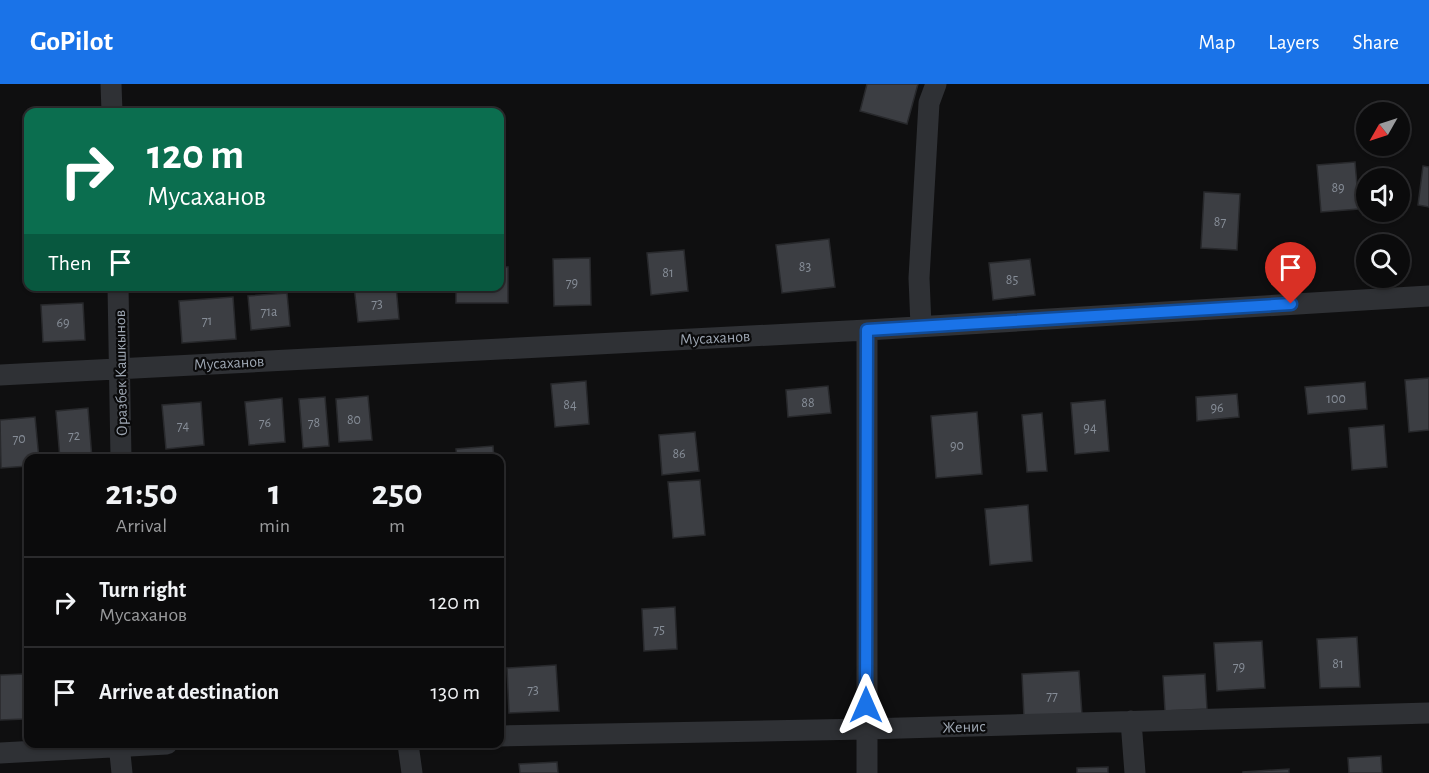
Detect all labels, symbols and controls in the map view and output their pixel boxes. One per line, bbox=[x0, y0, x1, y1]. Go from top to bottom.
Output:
text: GoPilot bbox=[30, 28, 113, 56]
text: Map bbox=[1199, 32, 1235, 53]
text: Layers bbox=[1268, 32, 1319, 53]
text: Share bbox=[1352, 32, 1399, 53]
north arrow bbox=[1356, 102, 1410, 156]
map controls bbox=[1356, 102, 1410, 288]
icon: right bbox=[48, 132, 126, 210]
text: 120 m bbox=[147, 134, 244, 176]
button: sound bbox=[1356, 168, 1410, 222]
house number: 89 bbox=[1331, 181, 1345, 195]
text: Мусаханов bbox=[147, 183, 266, 210]
house number: 87 bbox=[1214, 215, 1226, 229]
button: search bbox=[1356, 234, 1410, 288]
pin bbox=[1265, 242, 1316, 304]
icon: arrive bbox=[104, 246, 137, 279]
icon: arrive bbox=[1274, 251, 1307, 284]
text: Then bbox=[48, 252, 92, 274]
house number: 83 bbox=[799, 260, 811, 274]
house number: 81 bbox=[662, 266, 674, 280]
house number: 85 bbox=[1006, 273, 1018, 287]
house number: 79 bbox=[566, 276, 578, 290]
house number: 73 bbox=[371, 297, 383, 311]
house number: 71а bbox=[260, 305, 278, 319]
street label: Оразбек Кашкынов bbox=[112, 310, 130, 436]
house number: 71 bbox=[202, 314, 212, 328]
house number: 69 bbox=[56, 316, 70, 330]
street label: Мусаханов bbox=[679, 328, 751, 349]
street label: Мусаханов bbox=[193, 353, 265, 374]
house number: 100 bbox=[1326, 392, 1346, 406]
house number: 88 bbox=[801, 396, 815, 410]
house number: 84 bbox=[563, 398, 577, 412]
house number: 96 bbox=[1210, 401, 1224, 415]
house number: 80 bbox=[347, 413, 361, 427]
house number: 76 bbox=[259, 416, 271, 430]
house number: 78 bbox=[308, 416, 320, 430]
house number: 74 bbox=[177, 419, 190, 433]
house number: 94 bbox=[1083, 421, 1097, 435]
house number: 72 bbox=[68, 429, 80, 443]
house number: 70 bbox=[12, 432, 26, 446]
house number: 90 bbox=[950, 439, 964, 453]
house number: 86 bbox=[672, 447, 686, 461]
text: 21:50 bbox=[105, 475, 178, 511]
text: 1 bbox=[268, 475, 281, 511]
text: 250 bbox=[371, 475, 423, 511]
text: Arrival bbox=[116, 516, 167, 536]
text: min bbox=[259, 516, 290, 536]
text: m bbox=[389, 516, 405, 536]
text: Turn right bbox=[99, 579, 186, 601]
icon: right bbox=[48, 586, 81, 619]
text: 120 m bbox=[430, 591, 480, 613]
text: Мусаханов bbox=[99, 605, 187, 625]
house number: 75 bbox=[653, 623, 665, 637]
house number: 81 bbox=[1332, 657, 1344, 671]
house number: 79 bbox=[1233, 660, 1245, 674]
position arrow bbox=[834, 673, 898, 737]
icon: arrive bbox=[48, 676, 81, 709]
text: Arrive at destination bbox=[99, 681, 279, 703]
text: 130 m bbox=[431, 681, 480, 703]
house number: 73 bbox=[527, 683, 539, 697]
house number: 77 bbox=[1046, 689, 1058, 703]
street label: Женис bbox=[942, 718, 986, 736]

